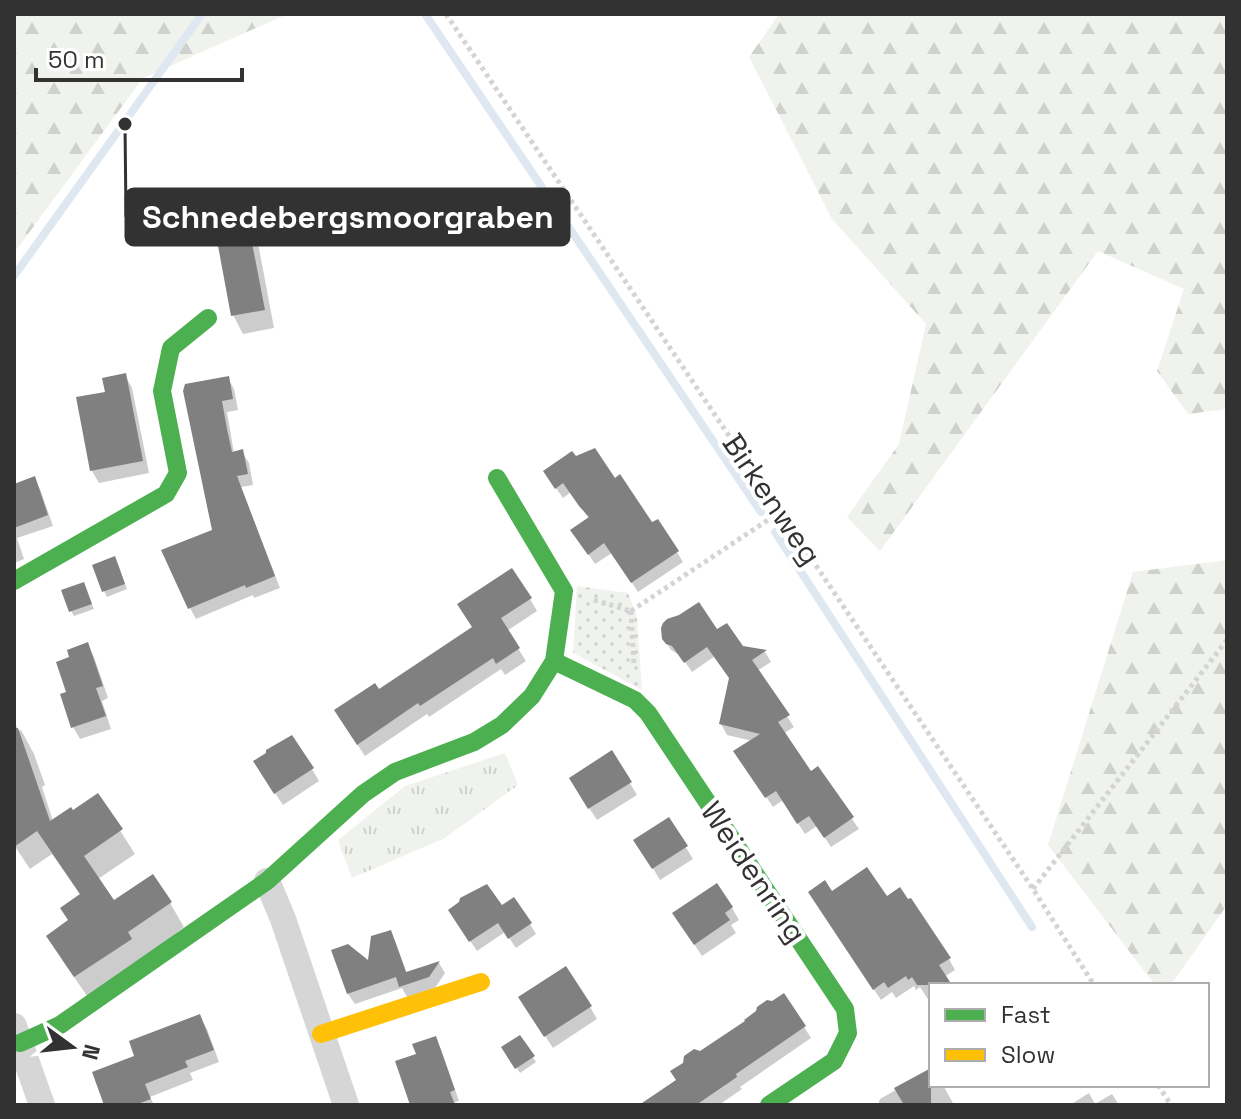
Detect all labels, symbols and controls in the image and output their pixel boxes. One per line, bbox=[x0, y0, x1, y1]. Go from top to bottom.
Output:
scale bar bbox=[36, 32, 242, 82]
text: 50 m bbox=[48, 44, 105, 75]
callout: Schnedebergsmoorgraben bbox=[126, 189, 569, 245]
text: Schnedebergsmoorgraben bbox=[142, 197, 554, 237]
street label: Birkenweg bbox=[714, 426, 830, 572]
street label: Weidenring bbox=[692, 794, 816, 950]
legend bbox=[929, 983, 1209, 1087]
text: Fast bbox=[1001, 999, 1051, 1030]
north arrow bbox=[32, 1007, 112, 1087]
text: Slow bbox=[1001, 1039, 1055, 1070]
text: N bbox=[76, 1041, 107, 1063]

